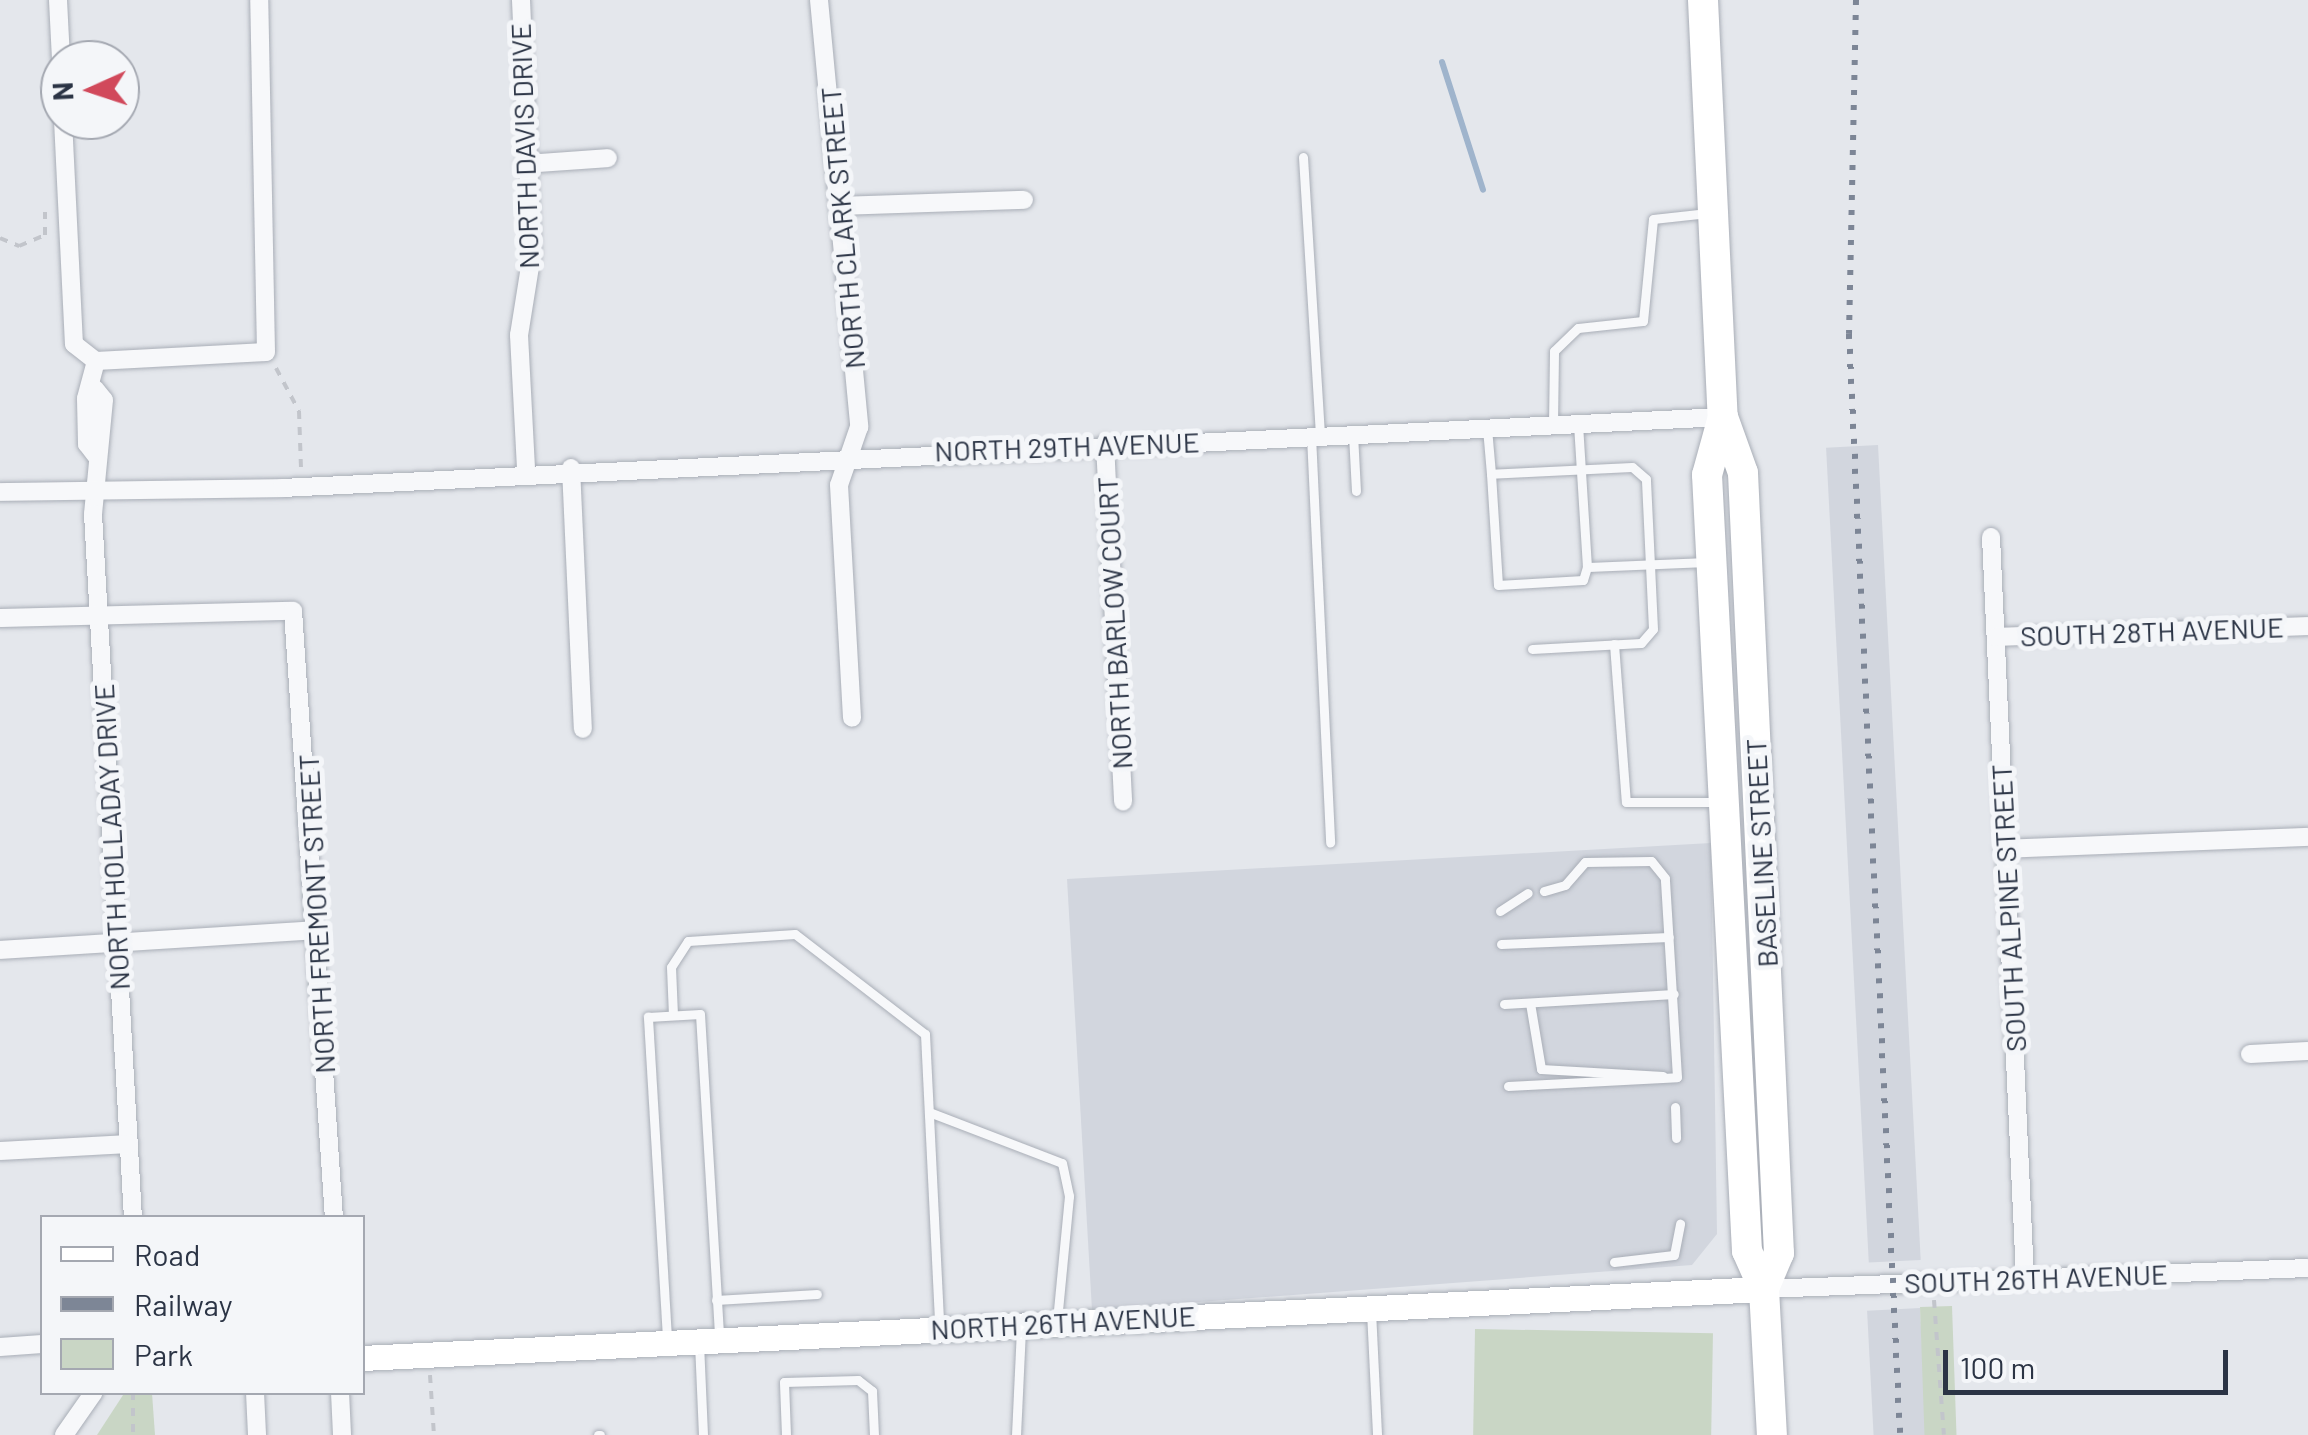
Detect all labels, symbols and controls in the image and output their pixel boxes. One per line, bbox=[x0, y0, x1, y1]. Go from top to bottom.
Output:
street label: NORTH DAVIS DRIVE bbox=[503, 22, 545, 270]
north arrow bbox=[40, 40, 140, 140]
text: N bbox=[45, 81, 80, 102]
street label: NORTH CLARK STREET bbox=[813, 86, 871, 370]
street label: NORTH 29TH AVENUE bbox=[934, 425, 1200, 467]
street label: NORTH BARLOW COURT bbox=[1090, 476, 1138, 770]
street label: SOUTH 28TH AVENUE bbox=[2020, 610, 2284, 652]
street label: NORTH HOLLADAY DRIVE bbox=[86, 683, 136, 991]
street label: BASELINE STREET bbox=[1738, 738, 1784, 968]
street label: NORTH FREMONT STREET bbox=[291, 753, 341, 1075]
street label: SOUTH ALPINE STREET bbox=[1984, 763, 2032, 1053]
legend bbox=[40, 1215, 365, 1395]
text: Road bbox=[134, 1236, 200, 1272]
street label: SOUTH 26TH AVENUE bbox=[1904, 1257, 2168, 1299]
text: Railway bbox=[134, 1286, 233, 1322]
street label: NORTH 26TH AVENUE bbox=[930, 1298, 1196, 1346]
scale bar bbox=[1948, 1330, 2233, 1392]
text: Park bbox=[134, 1336, 193, 1372]
text: 100 m bbox=[1960, 1349, 2035, 1385]

